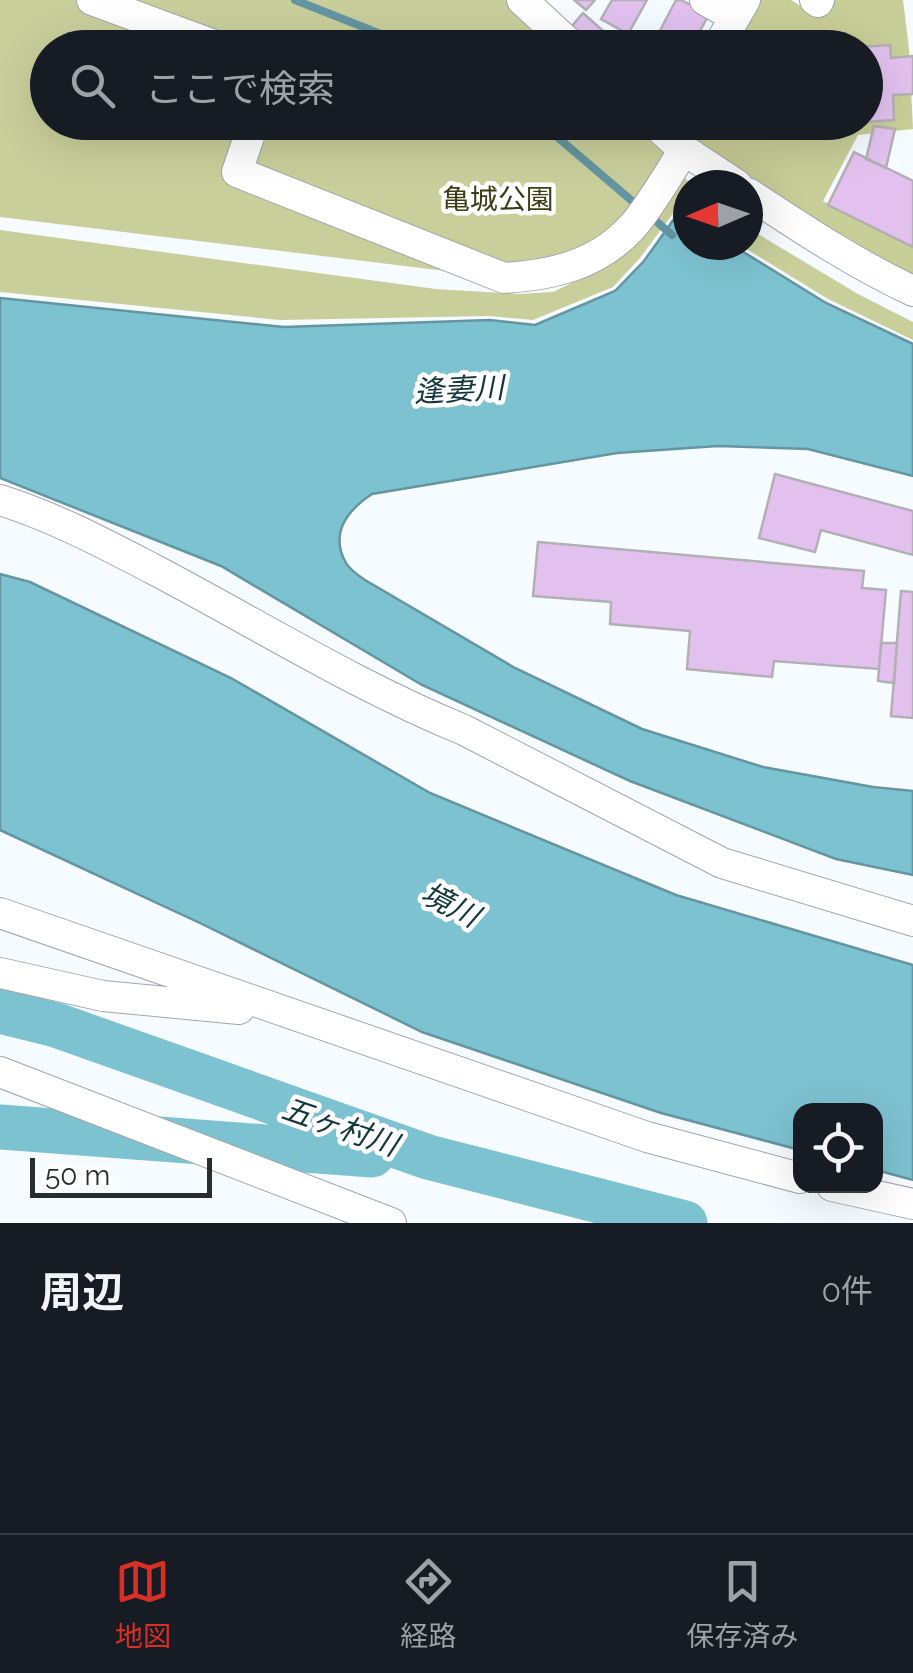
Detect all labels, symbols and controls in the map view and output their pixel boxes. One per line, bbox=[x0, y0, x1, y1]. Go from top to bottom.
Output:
search box bbox=[30, 30, 883, 140]
icon: search bbox=[65, 58, 120, 113]
text: ここで検索 bbox=[145, 66, 335, 111]
north arrow bbox=[673, 170, 763, 260]
park label: 亀城公園 bbox=[442, 183, 554, 216]
water label: 逢妻川 bbox=[413, 370, 508, 409]
water label: 境川 bbox=[416, 875, 488, 935]
water label: 五ヶ村川 bbox=[278, 1090, 405, 1164]
map controls bbox=[793, 1103, 883, 1193]
button: locate bbox=[793, 1103, 883, 1193]
scale bar bbox=[30, 1153, 212, 1198]
text: 50 m bbox=[45, 1159, 110, 1192]
text: 周辺 bbox=[40, 1268, 124, 1317]
text: 0件 bbox=[821, 1272, 873, 1309]
tab: 地図 bbox=[115, 1554, 171, 1654]
tab: 経路 bbox=[400, 1554, 456, 1654]
tab: 保存済み bbox=[686, 1554, 798, 1654]

